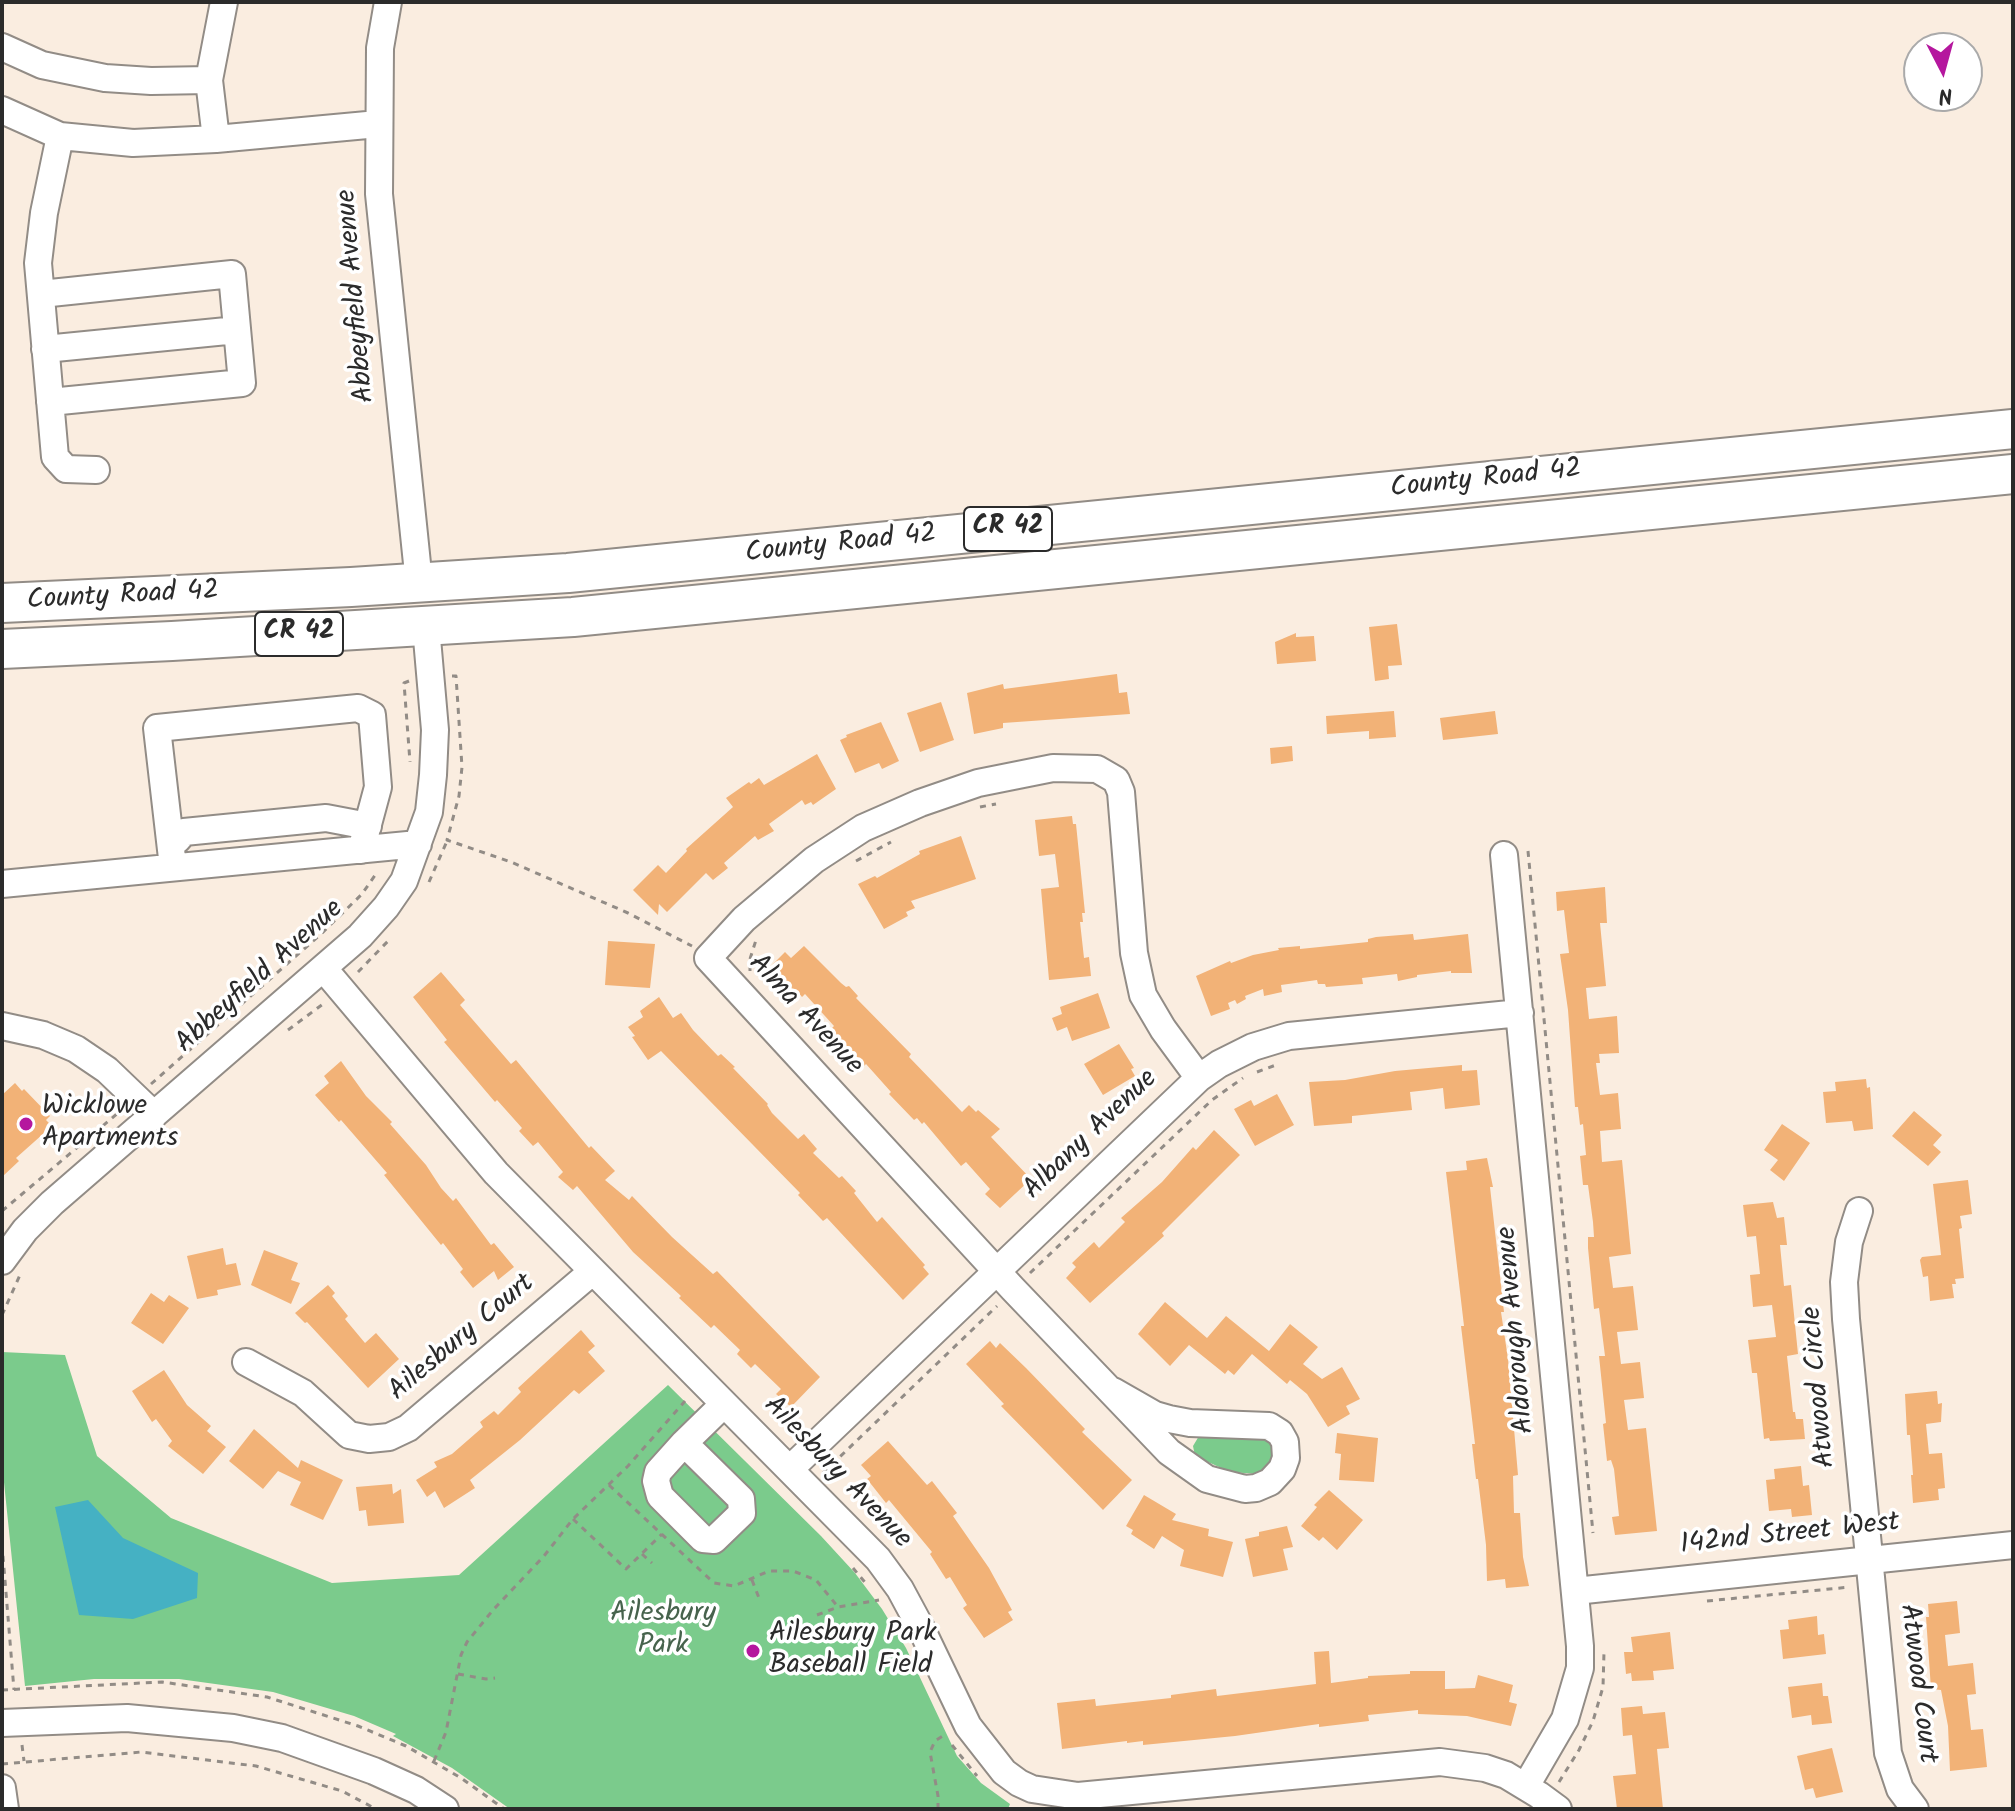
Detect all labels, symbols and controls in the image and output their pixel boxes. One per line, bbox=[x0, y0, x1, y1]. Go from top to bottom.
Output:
north arrow bbox=[1903, 32, 1983, 112]
text: N bbox=[1937, 76, 1954, 113]
street label: Abbeyfield Avenue bbox=[332, 188, 384, 404]
street label: County Road 42 bbox=[1389, 454, 1583, 508]
road number: CR 42 bbox=[964, 507, 1052, 551]
street label: County Road 42 bbox=[744, 519, 938, 573]
street label: County Road 42 bbox=[26, 576, 220, 620]
road number: CR 42 bbox=[255, 612, 343, 656]
street label: Abbeyfield Avenue bbox=[170, 894, 352, 1062]
street label: Alma Avenue bbox=[740, 949, 868, 1083]
street label: Albany Avenue bbox=[1018, 1064, 1166, 1208]
place label: Wicklowe Apartments bbox=[42, 1091, 178, 1157]
marker: Wicklowe Apartments bbox=[17, 1115, 35, 1133]
street label: Aldorough Avenue bbox=[1492, 1225, 1544, 1435]
street label: Ailesbury Court bbox=[383, 1268, 543, 1410]
street label: Atwood Circle bbox=[1797, 1305, 1845, 1469]
street label: Ailesbury Avenue bbox=[755, 1391, 917, 1557]
street label: 142nd Street West bbox=[1679, 1508, 1901, 1564]
park label: Ailesbury Park bbox=[610, 1598, 716, 1664]
street label: Atwood Court bbox=[1890, 1602, 1942, 1766]
place label: Ailesbury Park Baseball Field bbox=[769, 1618, 937, 1684]
marker: Ailesbury Park Baseball Field bbox=[744, 1642, 762, 1660]

